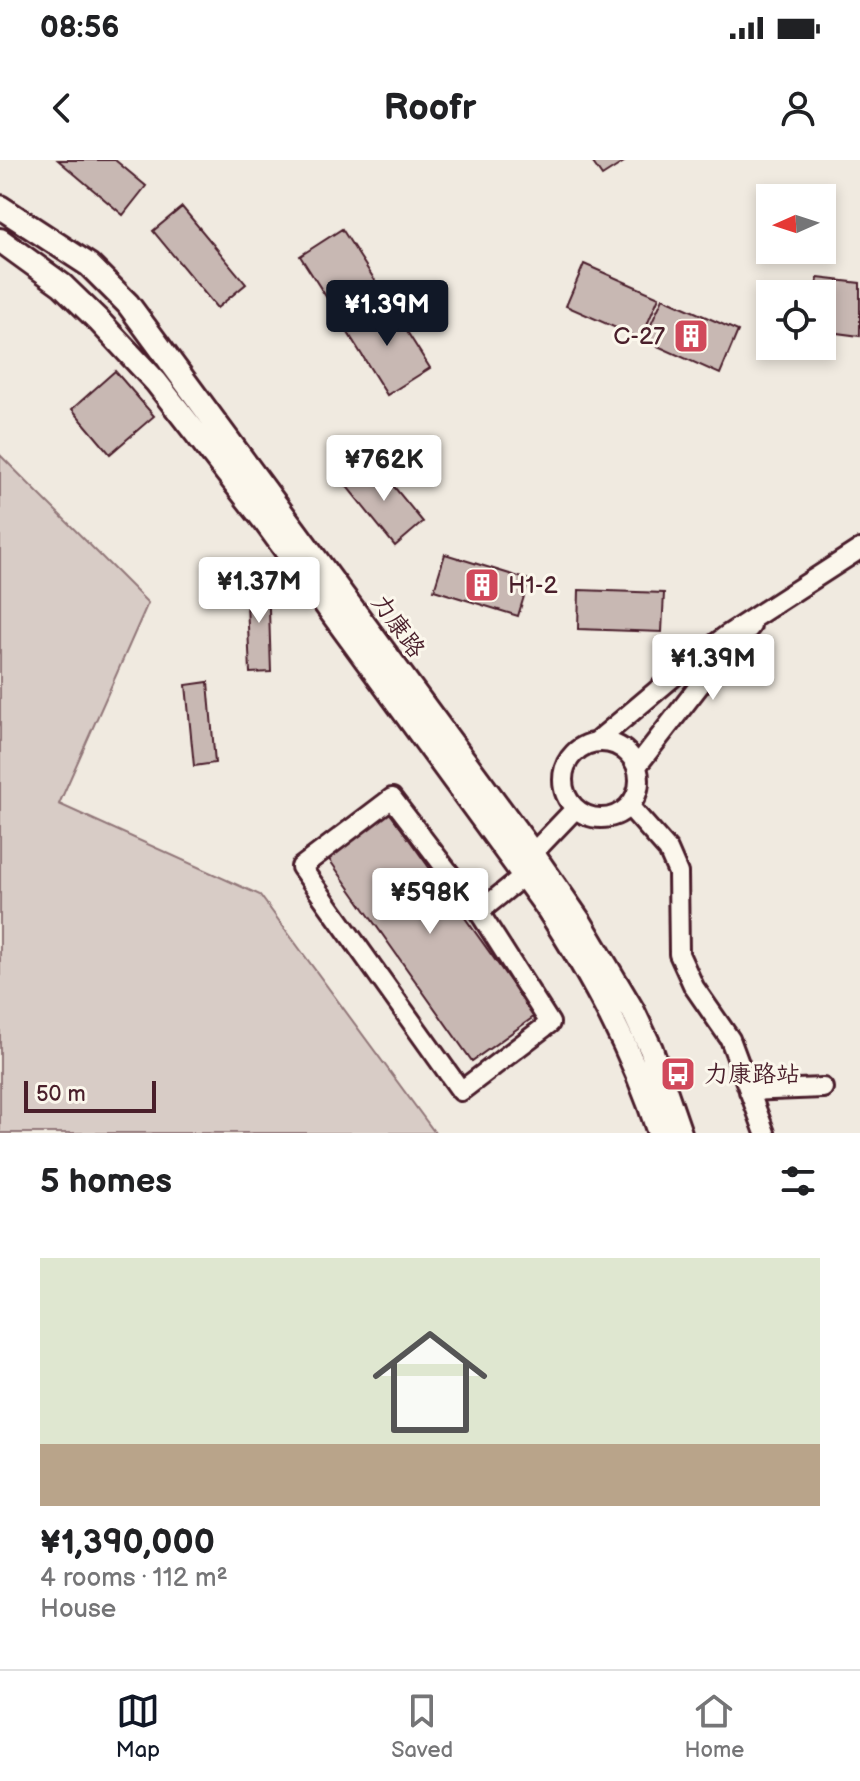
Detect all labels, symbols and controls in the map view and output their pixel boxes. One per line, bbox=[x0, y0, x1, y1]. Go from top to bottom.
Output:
text: 08:56 bbox=[40, 10, 119, 46]
icon: back bbox=[40, 86, 84, 130]
icon: person bbox=[776, 86, 820, 130]
text: Roofr bbox=[384, 87, 476, 130]
north arrow bbox=[756, 184, 836, 264]
map controls bbox=[756, 184, 836, 360]
pin: ¥1.39M bbox=[322, 280, 452, 348]
button: locate bbox=[756, 280, 836, 360]
text: ¥1.39M bbox=[344, 290, 430, 321]
building icon: C-27 bbox=[672, 317, 710, 355]
place label: C-27 bbox=[613, 322, 665, 351]
pin: ¥762K bbox=[328, 435, 440, 503]
text: ¥762K bbox=[344, 445, 424, 476]
pin: ¥1.37M bbox=[194, 557, 324, 625]
building icon: H1-2 bbox=[463, 566, 501, 604]
text: ¥1.37M bbox=[217, 567, 301, 598]
place label: H1-2 bbox=[508, 571, 558, 600]
street label: 力康路 bbox=[365, 588, 431, 664]
pin: ¥1.39M bbox=[648, 634, 778, 702]
text: ¥1.39M bbox=[670, 644, 756, 675]
pin: ¥598K bbox=[374, 868, 486, 936]
text: ¥598K bbox=[390, 878, 470, 909]
bus stop icon: 力康路站 bbox=[659, 1055, 697, 1093]
place label: 力康路站 bbox=[704, 1060, 800, 1089]
scale bar bbox=[24, 1077, 156, 1113]
text: 50 m bbox=[36, 1081, 86, 1108]
icon: filters bbox=[776, 1159, 820, 1203]
text: 5 homes bbox=[40, 1161, 172, 1202]
icon: home bbox=[358, 1310, 502, 1454]
text: ¥1,390,000 bbox=[40, 1522, 215, 1563]
text: 4 rooms · 112 m² bbox=[40, 1563, 228, 1594]
text: House bbox=[40, 1594, 116, 1625]
tab: Map bbox=[116, 1689, 160, 1764]
tab: Saved bbox=[391, 1689, 453, 1764]
tab: Home bbox=[684, 1689, 744, 1764]

